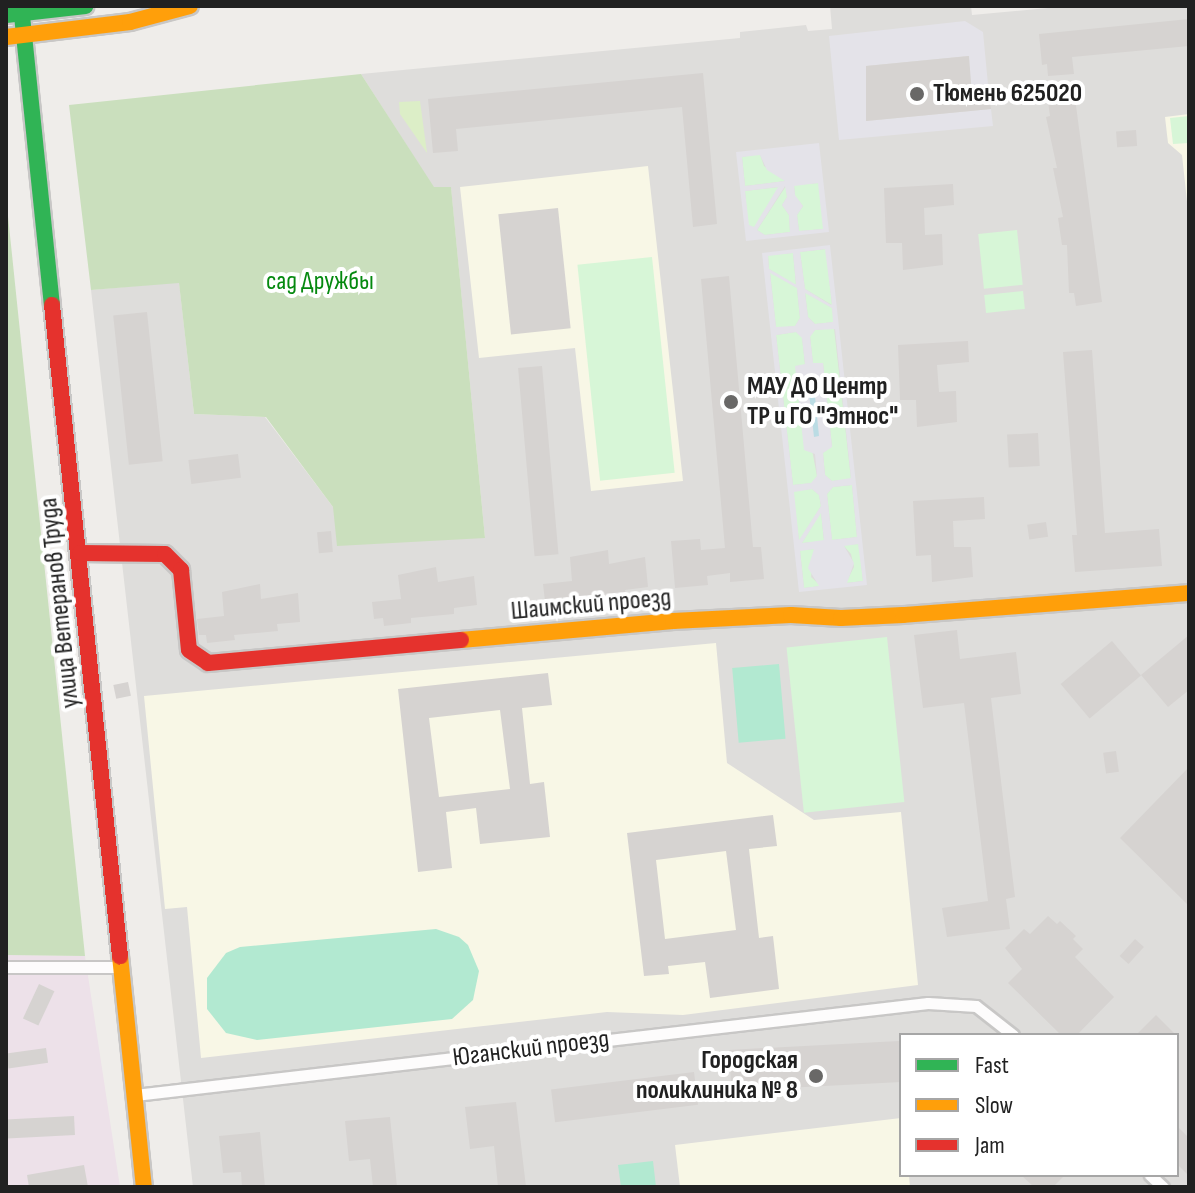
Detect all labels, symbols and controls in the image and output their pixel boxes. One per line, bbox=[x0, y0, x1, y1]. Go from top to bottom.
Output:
place label: Тюмень 625020 bbox=[933, 78, 1082, 110]
marker: Тюмень 625020 bbox=[908, 85, 926, 103]
park label: сад Дружбы bbox=[266, 266, 374, 298]
place label: МАУ ДО Центр ТР и ГО "Этнос" bbox=[747, 371, 898, 432]
marker: МАУ ДО Центр ТР и ГО "Этнос" bbox=[722, 393, 740, 411]
street label: улица Ветеранов Труда bbox=[33, 496, 87, 710]
street label: Шаимский проезд bbox=[510, 582, 672, 628]
street label: Юганский проезд bbox=[451, 1024, 611, 1074]
legend bbox=[899, 1033, 1179, 1177]
place label: Городская поликлиника № 8 bbox=[636, 1045, 798, 1106]
text: Fast bbox=[975, 1051, 1009, 1080]
marker: Городская поликлиника № 8 bbox=[805, 1065, 827, 1087]
text: Slow bbox=[975, 1091, 1013, 1120]
text: Jam bbox=[975, 1131, 1005, 1160]

